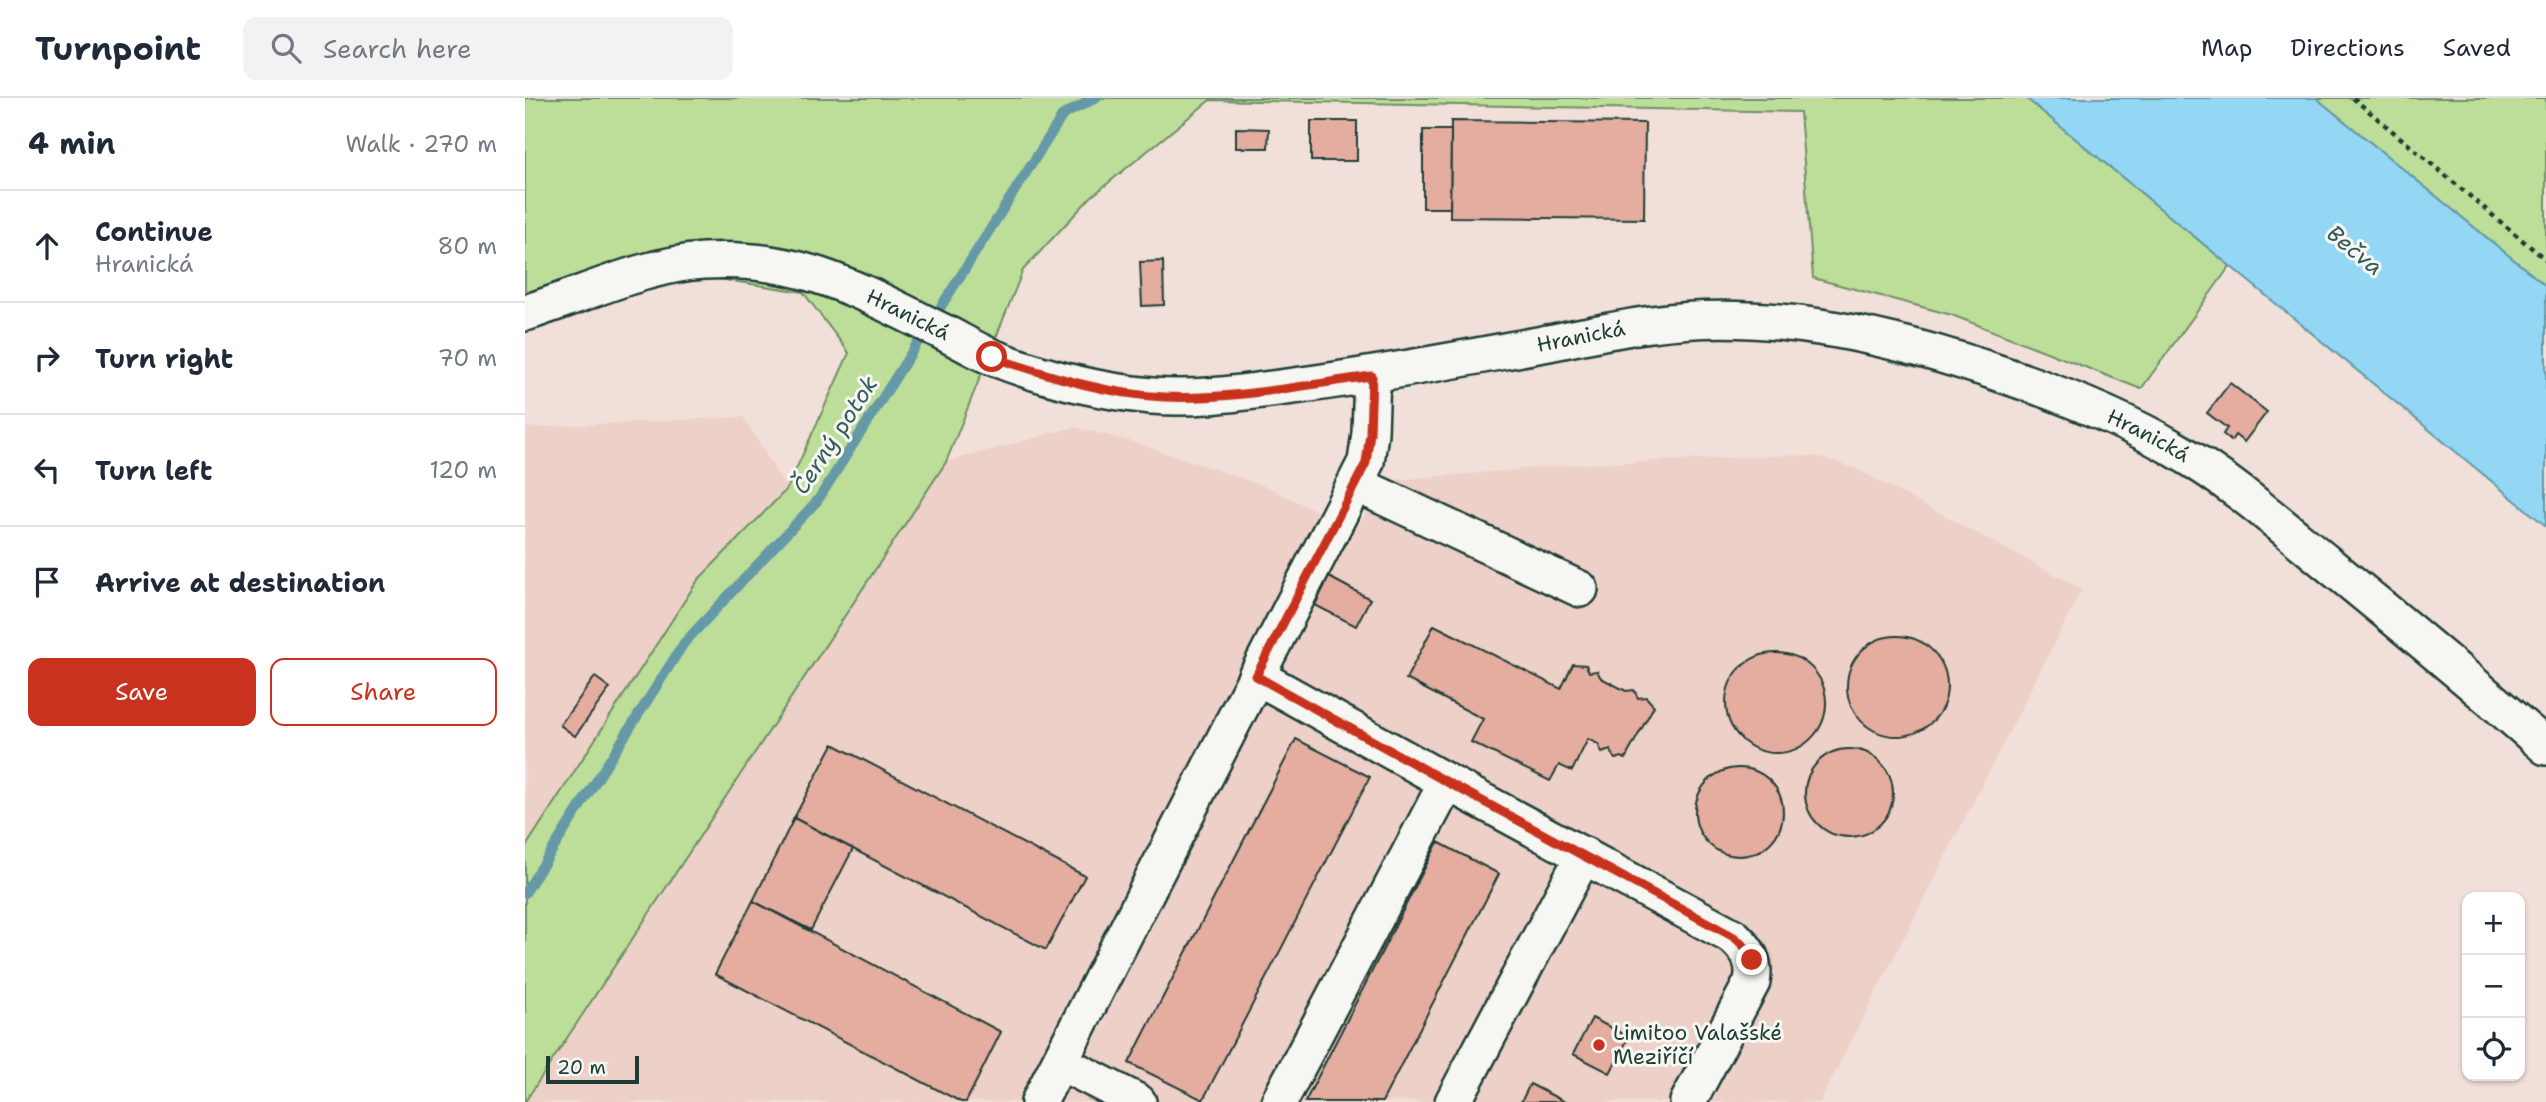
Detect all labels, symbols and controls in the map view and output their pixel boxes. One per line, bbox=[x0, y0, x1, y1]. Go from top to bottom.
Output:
search box bbox=[243, 17, 733, 80]
text: Turnpoint bbox=[35, 26, 201, 71]
icon: search bbox=[267, 29, 305, 67]
text: Search here bbox=[323, 31, 472, 66]
text: Map bbox=[2201, 32, 2252, 64]
text: Directions bbox=[2290, 32, 2405, 64]
text: Saved bbox=[2443, 32, 2511, 64]
text: 4 min bbox=[28, 123, 115, 164]
text: Walk · 270 m bbox=[345, 129, 497, 159]
text: Continue bbox=[95, 214, 213, 249]
water label: Bečva bbox=[2321, 218, 2389, 282]
icon: ahead bbox=[28, 227, 66, 265]
text: 80 m bbox=[438, 231, 497, 261]
text: Hranická bbox=[95, 249, 193, 279]
street label: Hranická bbox=[862, 282, 955, 347]
street label: Hranická bbox=[1534, 314, 1627, 359]
icon: right bbox=[28, 339, 66, 377]
text: Turn right bbox=[95, 341, 233, 376]
route start bbox=[976, 341, 1007, 372]
text: 70 m bbox=[438, 343, 497, 373]
water label: Černý potok bbox=[785, 370, 884, 500]
street label: Hranická bbox=[2103, 402, 2195, 469]
icon: left bbox=[28, 451, 66, 489]
text: Turn left bbox=[95, 453, 212, 488]
text: 120 m bbox=[429, 455, 497, 485]
icon: arrive bbox=[28, 563, 66, 601]
text: Arrive at destination bbox=[95, 565, 385, 600]
button: Save bbox=[28, 658, 256, 726]
button: Share bbox=[270, 658, 497, 726]
map controls bbox=[2462, 892, 2525, 1081]
button: + bbox=[2462, 892, 2525, 955]
route end bbox=[1736, 944, 1767, 975]
button: − bbox=[2462, 955, 2525, 1018]
button: locate bbox=[2462, 1018, 2525, 1081]
place label: Limitoo Valašské Meziříčí bbox=[1613, 1019, 1782, 1071]
marker: Limitoo Valašské Meziříčí bbox=[1591, 1037, 1607, 1053]
scale bar bbox=[546, 1053, 639, 1085]
text: 20 m bbox=[557, 1055, 606, 1080]

